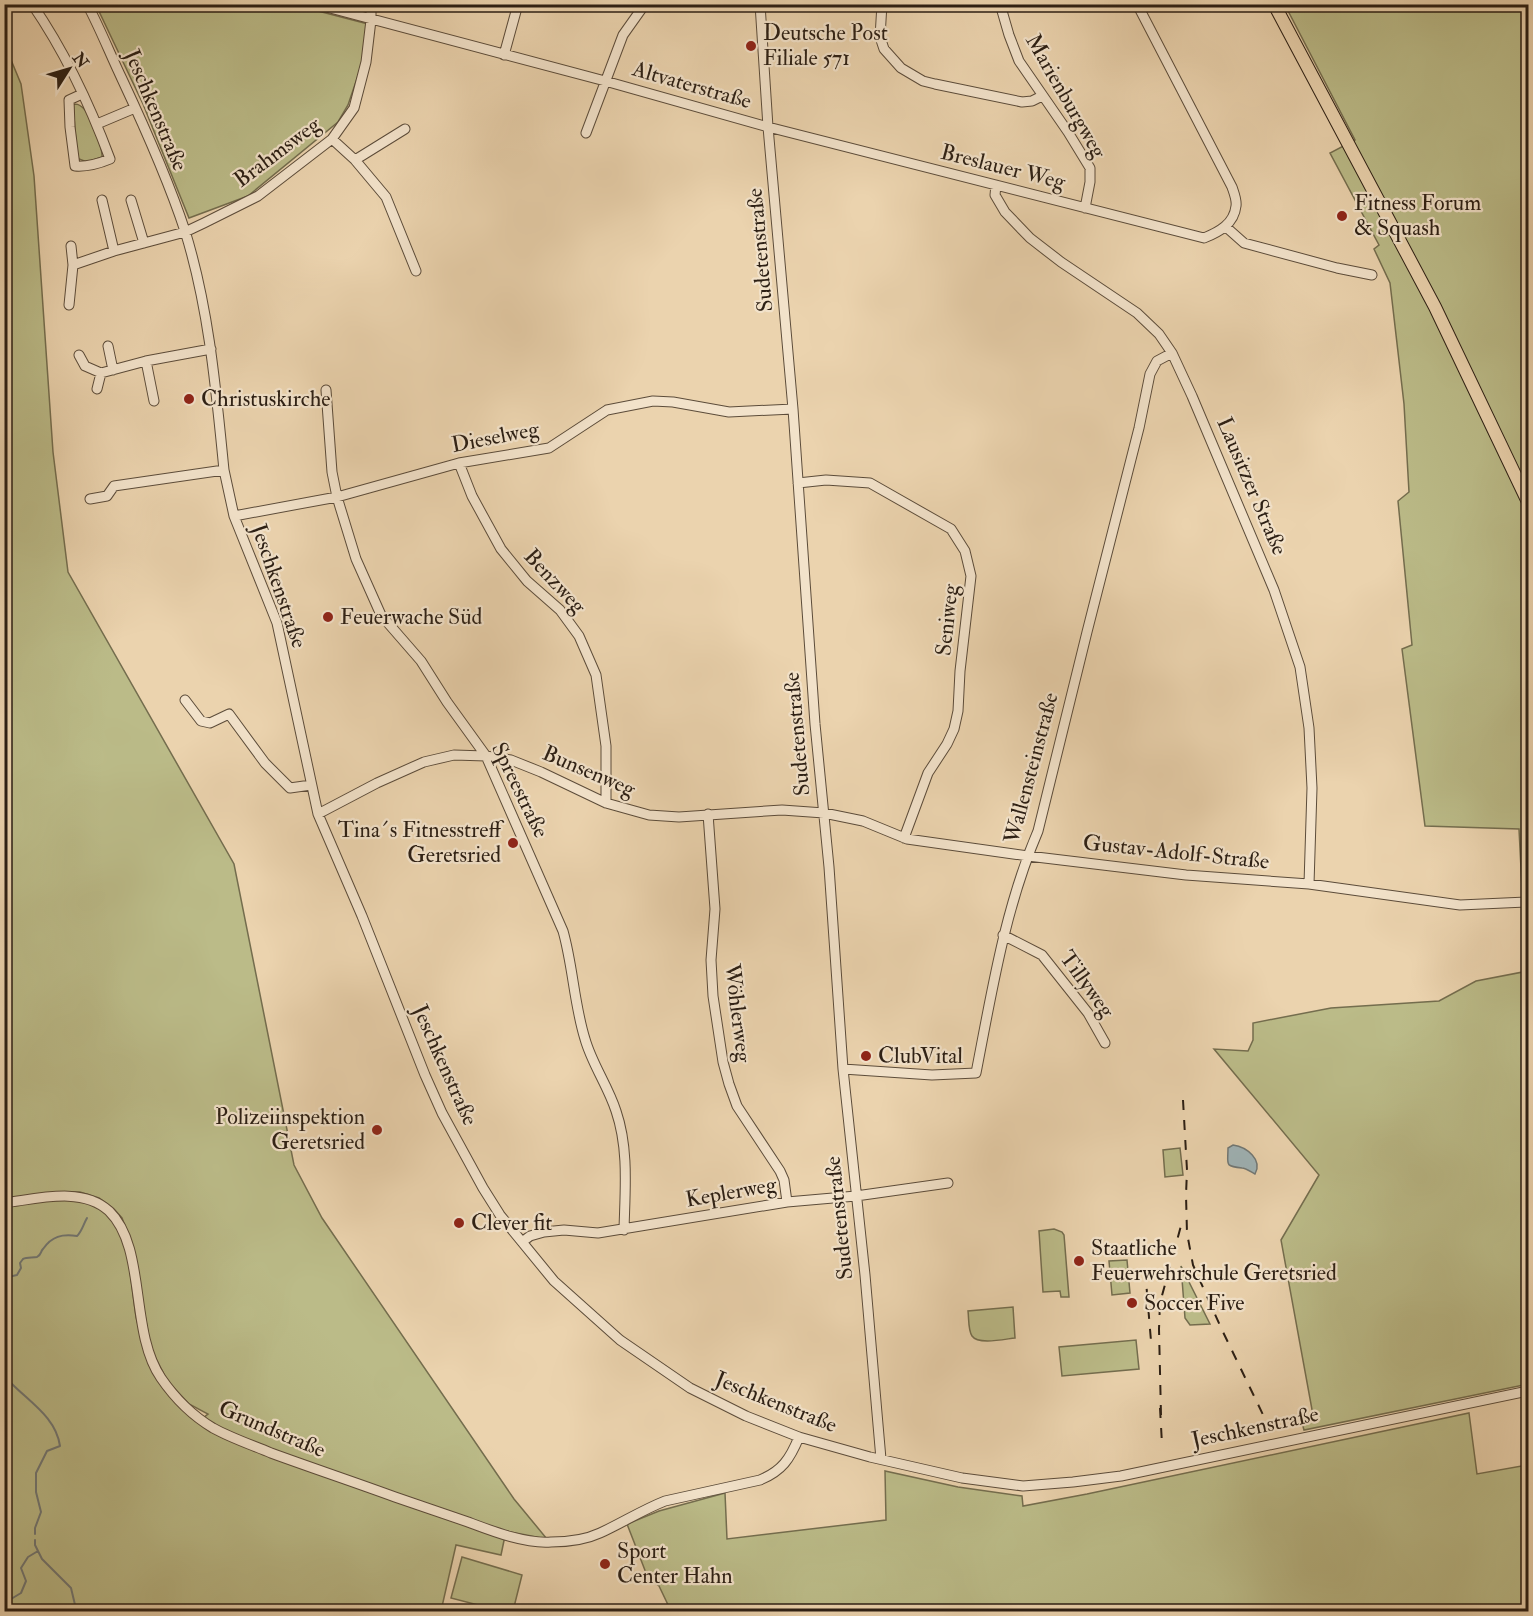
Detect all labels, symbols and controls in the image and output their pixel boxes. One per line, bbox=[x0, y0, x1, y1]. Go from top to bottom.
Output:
place label: Deutsche Post Filiale 571 bbox=[763, 19, 888, 72]
street label: Marienburgweg bbox=[1019, 29, 1113, 164]
north arrow bbox=[39, 39, 99, 99]
marker: Deutsche Post Filiale 571 bbox=[744, 39, 758, 53]
street label: Jeschkenstraße bbox=[117, 44, 194, 175]
text: N bbox=[67, 48, 93, 73]
street label: Altvaterstraße bbox=[628, 54, 755, 115]
street label: Brahmsweg bbox=[228, 110, 327, 194]
street label: Breslauer Weg bbox=[938, 138, 1069, 196]
street label: Sudetenstraße bbox=[741, 187, 779, 313]
place label: Fitness Forum & Squash bbox=[1354, 189, 1481, 242]
marker: Fitness Forum & Squash bbox=[1335, 209, 1349, 223]
place label: Christuskirche bbox=[201, 385, 330, 413]
marker: Christuskirche bbox=[182, 392, 196, 406]
street label: Lausitzer Straße bbox=[1210, 413, 1294, 559]
street label: Dieselweg bbox=[449, 415, 542, 459]
street label: Jeschkenstraße bbox=[244, 519, 313, 652]
street label: Benzweg bbox=[518, 543, 593, 620]
street label: Seniweg bbox=[929, 582, 965, 657]
place label: Feuerwache Süd bbox=[340, 603, 483, 631]
marker: Feuerwache Süd bbox=[321, 610, 335, 624]
street label: Sudetenstraße bbox=[778, 671, 816, 797]
street label: Wallensteinstraße bbox=[997, 689, 1065, 848]
street label: Spreestraße bbox=[484, 738, 555, 843]
street label: Bunsenweg bbox=[538, 739, 641, 804]
place label: Tina´s Fitnesstreff Geretsried bbox=[338, 816, 504, 869]
street label: Gustav-Adolf-Straße bbox=[1082, 828, 1270, 876]
marker: Tina´s Fitnesstreff Geretsried bbox=[506, 836, 520, 850]
street label: Tillyweg bbox=[1053, 945, 1121, 1024]
street label: Wöhlerweg bbox=[718, 961, 758, 1065]
street label: Jeschkenstraße bbox=[405, 999, 484, 1130]
place label: ClubVital bbox=[878, 1042, 963, 1070]
marker: ClubVital bbox=[859, 1049, 873, 1063]
place label: Polizeiinspektion Geretsried bbox=[215, 1103, 365, 1156]
marker: Polizeiinspektion Geretsried bbox=[370, 1123, 384, 1137]
street label: Sudetenstraße bbox=[819, 1155, 859, 1281]
street label: Keplerweg bbox=[683, 1170, 780, 1215]
place label: Clever fit bbox=[471, 1209, 552, 1237]
marker: Clever fit bbox=[452, 1216, 466, 1230]
place label: Staatliche Feuerwehrschule Geretsried bbox=[1091, 1234, 1337, 1287]
marker: Staatliche Feuerwehrschule Geretsried bbox=[1072, 1254, 1086, 1268]
place label: Soccer Five bbox=[1144, 1289, 1244, 1317]
marker: Soccer Five bbox=[1125, 1296, 1139, 1310]
street label: Jeschkenstraße bbox=[710, 1364, 841, 1439]
street label: Grundstraße bbox=[214, 1394, 330, 1464]
street label: Jeschkenstraße bbox=[1188, 1400, 1321, 1454]
place label: Sport Center Hahn bbox=[617, 1537, 733, 1590]
marker: Sport Center Hahn bbox=[598, 1557, 612, 1571]

